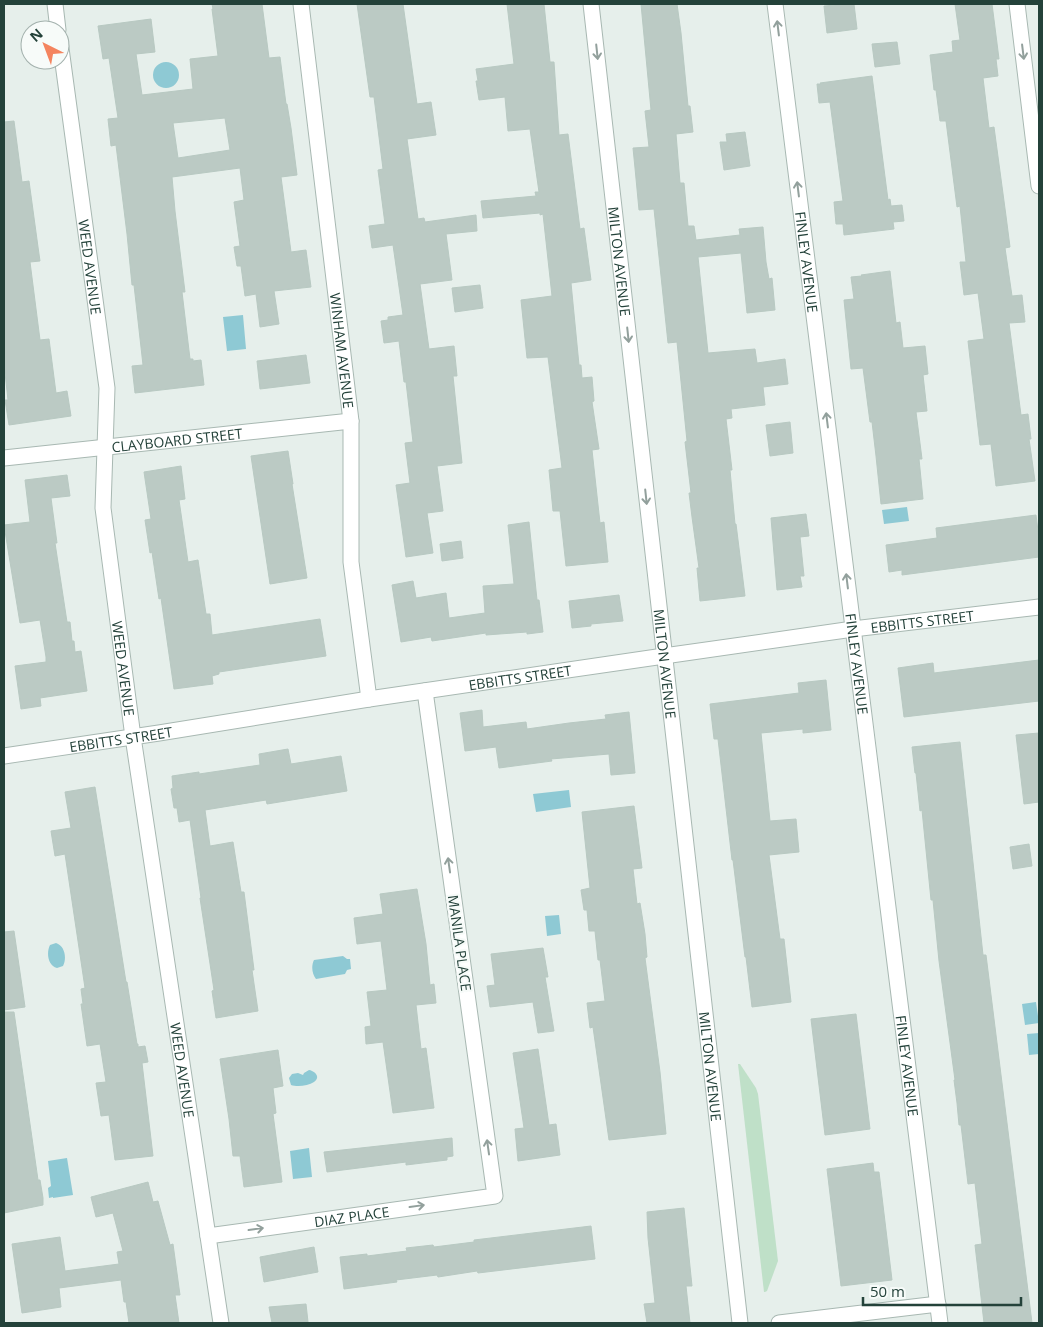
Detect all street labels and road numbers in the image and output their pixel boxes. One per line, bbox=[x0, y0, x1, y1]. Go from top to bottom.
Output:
street label: MILTON AVENUE bbox=[604, 206, 636, 317]
street label: FINLEY AVENUE bbox=[792, 210, 823, 314]
street label: WEED AVENUE bbox=[75, 218, 106, 316]
street label: WINHAM AVENUE bbox=[326, 292, 359, 409]
street label: CLAYBOARD STREET bbox=[111, 423, 244, 456]
street label: EBBITTS STREET bbox=[869, 605, 975, 636]
street label: MILTON AVENUE bbox=[650, 608, 681, 720]
street label: FINLEY AVENUE bbox=[842, 612, 873, 716]
street label: WEED AVENUE bbox=[108, 620, 140, 717]
street label: EBBITTS STREET bbox=[467, 660, 573, 694]
street label: EBBITTS STREET bbox=[68, 721, 174, 756]
street label: MANILA PLACE bbox=[444, 894, 476, 992]
street label: MILTON AVENUE bbox=[695, 1010, 727, 1122]
street label: FINLEY AVENUE bbox=[892, 1014, 924, 1117]
street label: WEED AVENUE bbox=[167, 1021, 200, 1119]
street label: DIAZ PLACE bbox=[313, 1201, 390, 1231]

